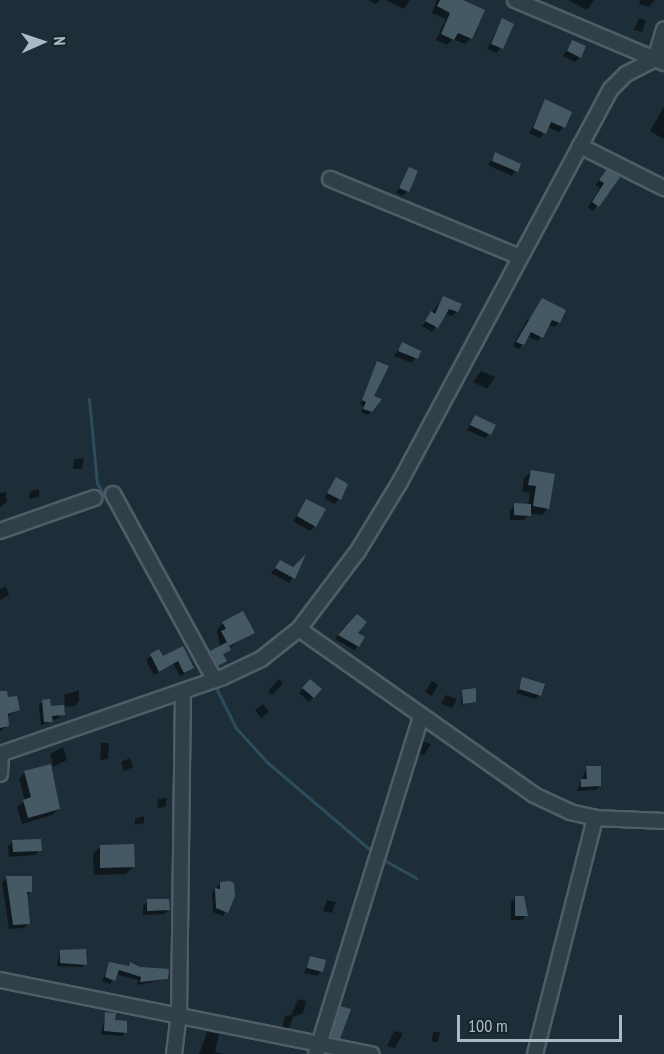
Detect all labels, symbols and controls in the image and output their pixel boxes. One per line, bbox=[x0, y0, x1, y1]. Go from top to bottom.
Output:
north arrow bbox=[12, 12, 72, 72]
text: N bbox=[50, 36, 70, 46]
scale bar bbox=[460, 1003, 625, 1041]
text: 100 m bbox=[468, 1014, 508, 1037]

